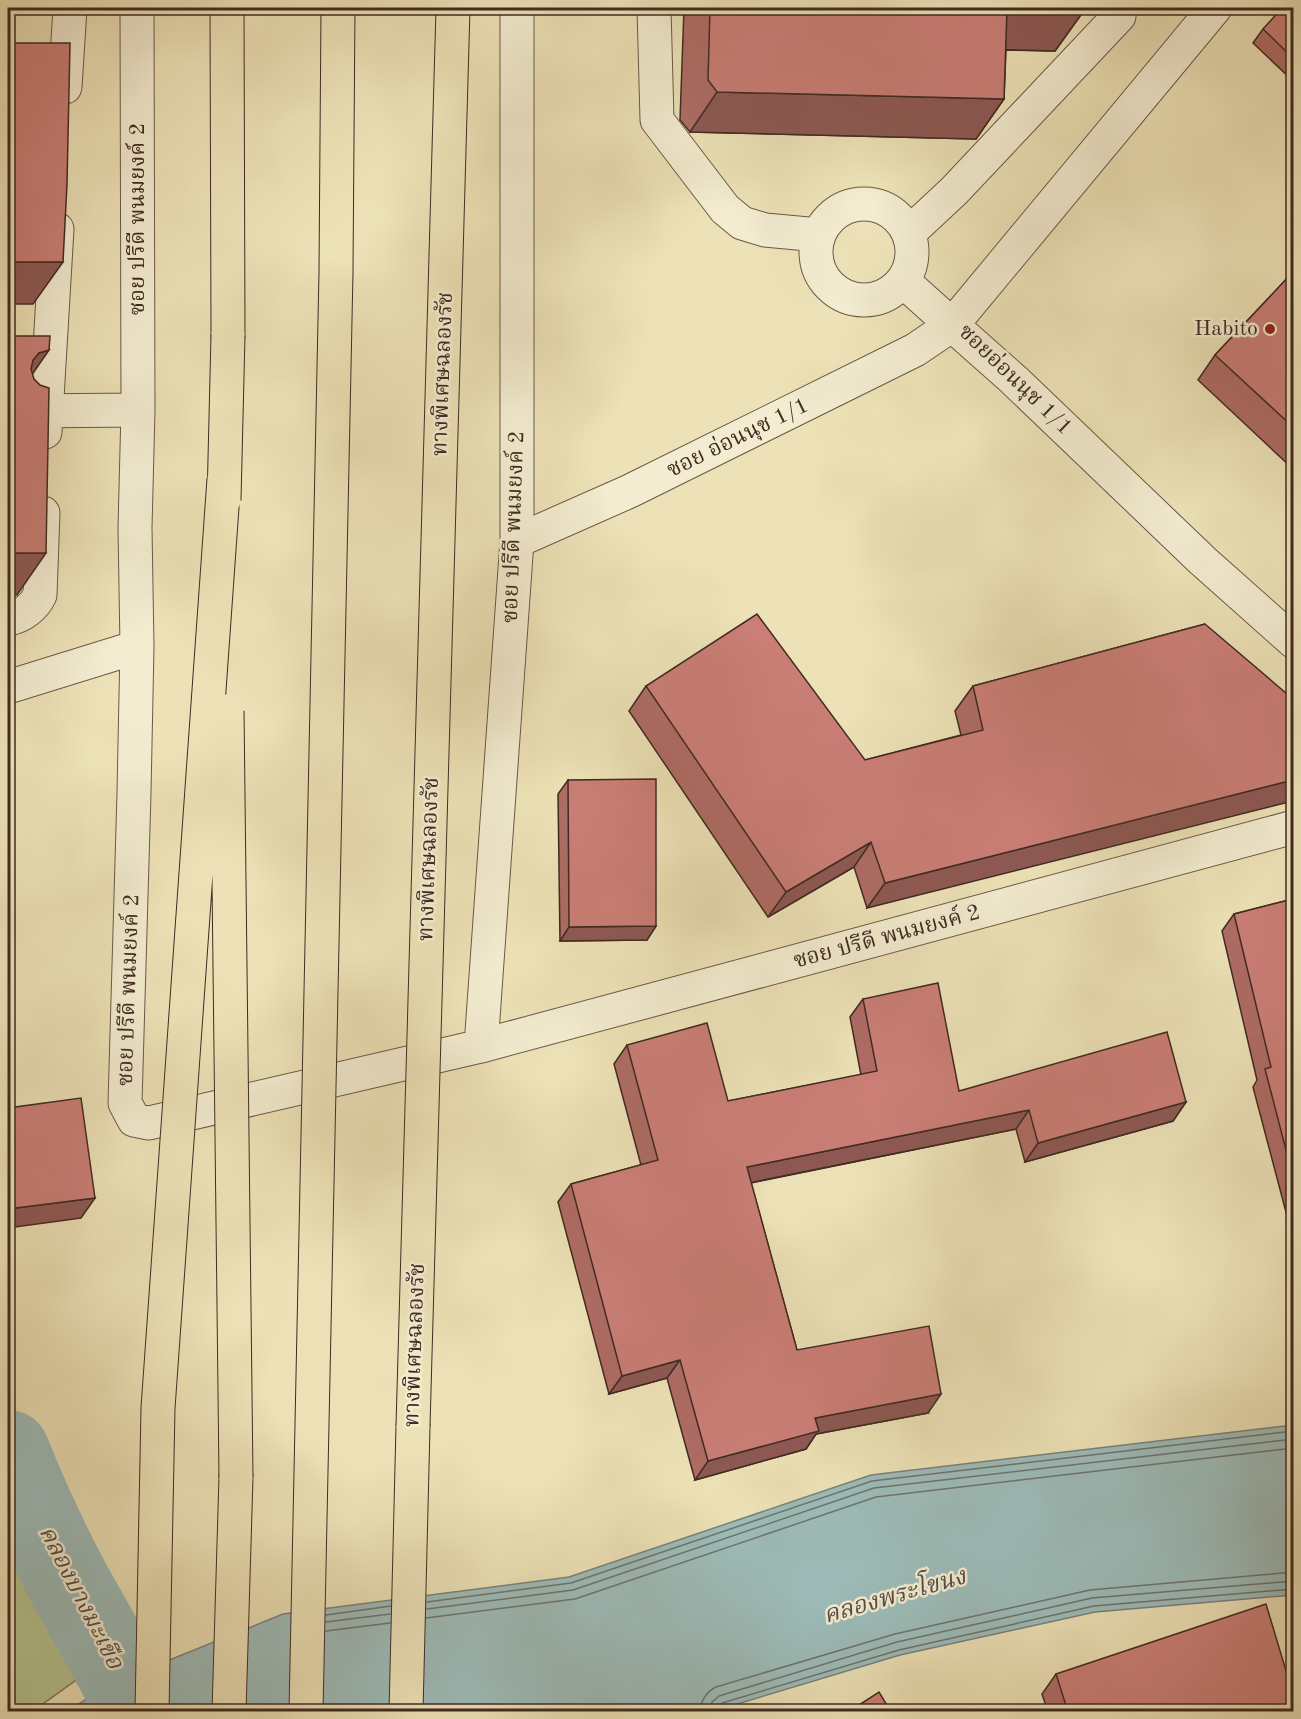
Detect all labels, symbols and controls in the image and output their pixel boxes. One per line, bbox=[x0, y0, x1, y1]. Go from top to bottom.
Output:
street label: ซอย ปรีดี พนมยงค์ 2 bbox=[124, 123, 149, 315]
street label: ทางพิเศษฉลองรัช bbox=[428, 292, 457, 456]
place label: Habito bbox=[1194, 318, 1258, 340]
street label: ซอยอ่อนนุช 1/1 bbox=[953, 319, 1077, 441]
marker: Habito bbox=[1263, 322, 1277, 336]
street label: ซอย อ่อนนุช 1/1 bbox=[663, 392, 813, 484]
street label: ซอย ปรีดี พนมยงค์ 2 bbox=[497, 430, 528, 623]
street label: ทางพิเศษฉลองรัช bbox=[414, 777, 443, 941]
street label: ซอย ปรีดี พนมยงค์ 2 bbox=[112, 893, 143, 1086]
street label: ซอย ปรีดี พนมยงค์ 2 bbox=[790, 899, 983, 973]
street label: ทางพิเศษฉลองรัช bbox=[400, 1263, 429, 1427]
water label: คลองบางมะเขือ bbox=[34, 1522, 129, 1674]
water label: คลองพระโขนง bbox=[819, 1558, 970, 1629]

